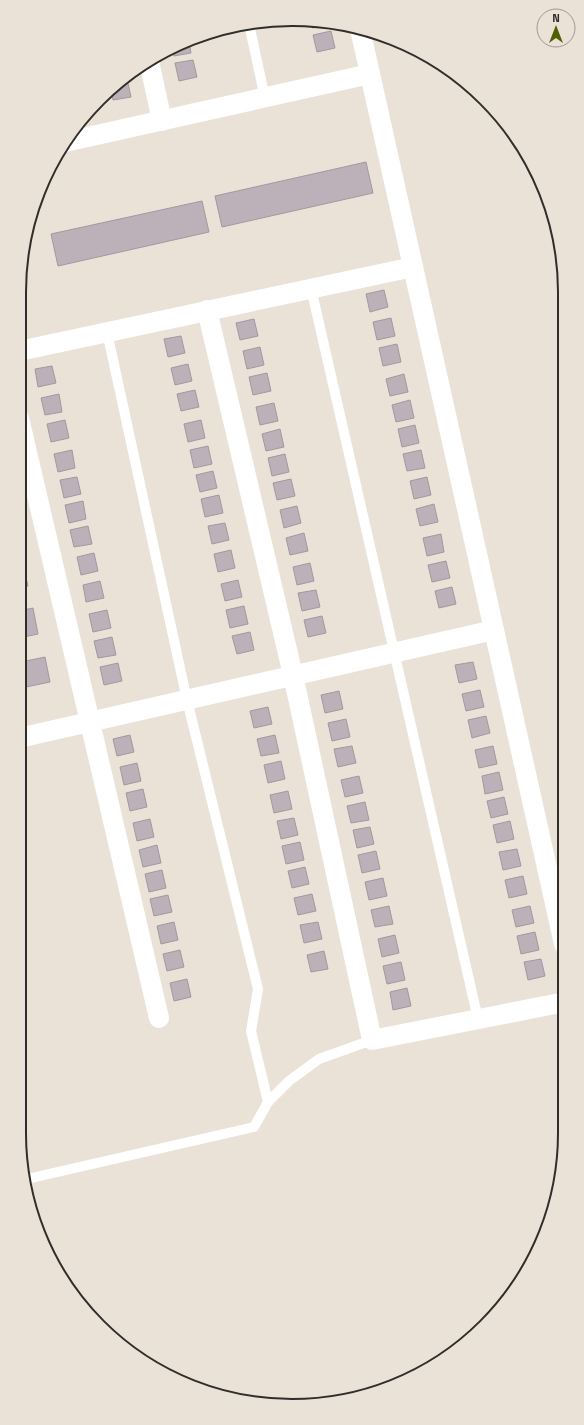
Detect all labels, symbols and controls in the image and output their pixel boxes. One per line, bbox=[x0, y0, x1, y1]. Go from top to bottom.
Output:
north arrow bbox=[536, 8, 576, 48]
text: N bbox=[552, 10, 560, 26]

